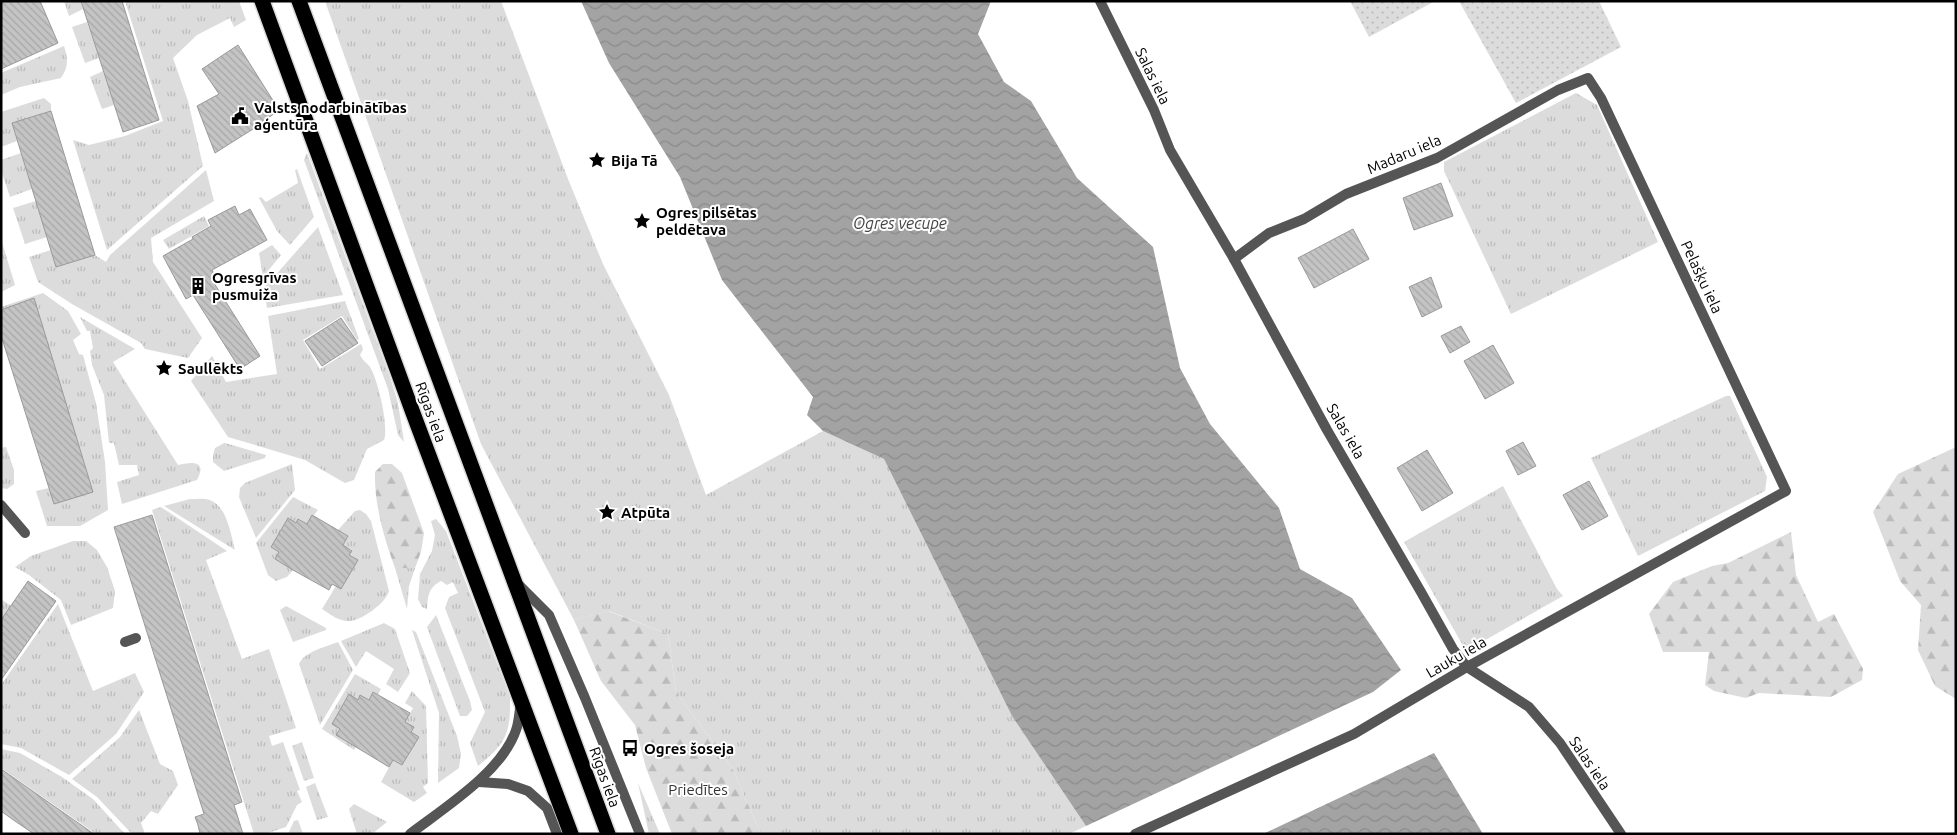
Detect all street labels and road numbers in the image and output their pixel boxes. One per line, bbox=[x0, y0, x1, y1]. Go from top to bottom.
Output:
street label: Salas iela bbox=[1132, 45, 1174, 107]
street label: Madaru iela bbox=[1365, 131, 1443, 177]
street label: Pelašķu iela bbox=[1678, 238, 1726, 316]
street label: Rīgas iela bbox=[412, 380, 450, 444]
street label: Salas iela bbox=[1323, 400, 1369, 462]
street label: Lauku iela bbox=[1423, 633, 1489, 681]
street label: Salas iela bbox=[1566, 733, 1614, 793]
street label: Rīgas iela bbox=[586, 745, 624, 809]

